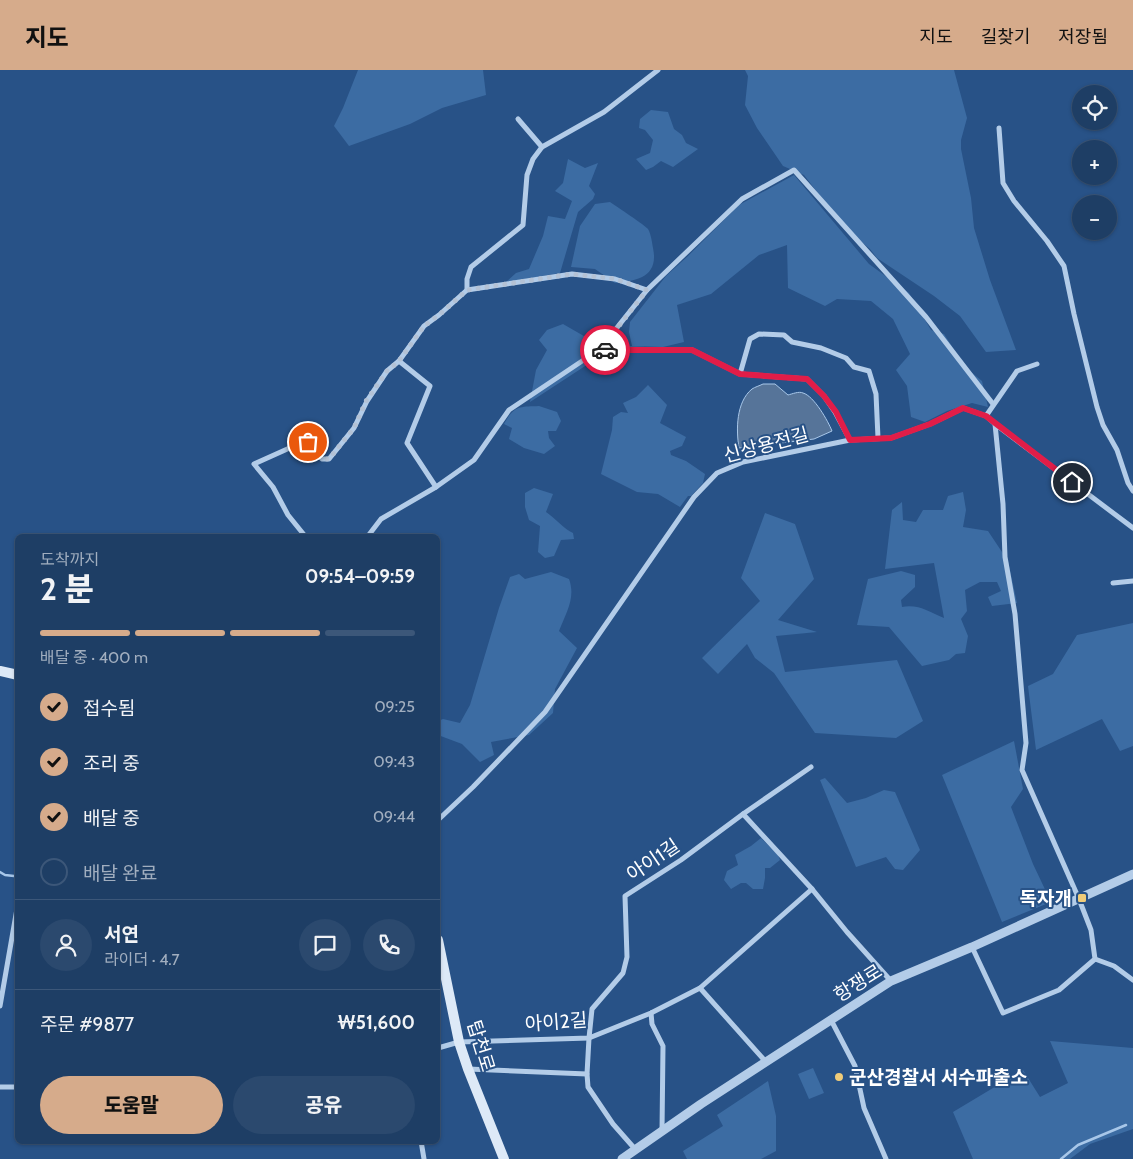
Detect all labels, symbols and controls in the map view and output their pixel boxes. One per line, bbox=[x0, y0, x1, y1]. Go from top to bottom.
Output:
text: 지도 bbox=[25, 23, 69, 52]
text: 지도 bbox=[920, 26, 953, 48]
text: 길찾기 bbox=[981, 26, 1030, 48]
text: 저장됨 bbox=[1058, 26, 1108, 48]
map controls bbox=[1072, 85, 1117, 240]
button: locate bbox=[1072, 85, 1117, 130]
button: + bbox=[1072, 140, 1117, 185]
button: − bbox=[1072, 195, 1117, 240]
courier bbox=[580, 325, 630, 375]
icon: car bbox=[591, 336, 619, 364]
pin bbox=[287, 421, 329, 463]
street label: 신상용전길 bbox=[721, 423, 811, 467]
icon: bag bbox=[294, 428, 322, 456]
pin bbox=[1051, 461, 1093, 503]
icon: home bbox=[1058, 468, 1086, 496]
text: 도착까지 bbox=[40, 550, 99, 569]
text: 09:54–09:59 bbox=[305, 565, 415, 588]
text: 2 분 bbox=[40, 569, 94, 608]
text: 배달 중 · 400 m bbox=[40, 648, 148, 667]
icon: check bbox=[40, 693, 68, 721]
text: 접수됨 bbox=[83, 697, 135, 720]
text: 09:25 bbox=[374, 697, 415, 716]
icon: check bbox=[40, 748, 68, 776]
text: 조리 중 bbox=[83, 752, 140, 775]
text: 09:43 bbox=[374, 752, 415, 771]
icon: check bbox=[40, 803, 68, 831]
text: 배달 중 bbox=[83, 807, 140, 830]
text: 09:44 bbox=[373, 807, 415, 826]
street label: 아이1길 bbox=[622, 834, 684, 886]
text: 배달 완료 bbox=[83, 862, 157, 885]
place label: 독자개 bbox=[1020, 887, 1072, 910]
marker: 독자개 bbox=[1076, 892, 1088, 904]
button: person bbox=[40, 919, 92, 971]
button: chat bbox=[299, 919, 351, 971]
button: phone bbox=[363, 919, 415, 971]
text: 서연 bbox=[104, 923, 139, 946]
text: 라이더 · 4.7 bbox=[104, 950, 180, 969]
street label: 항쟁로 bbox=[830, 959, 886, 1007]
street label: 아이2길 bbox=[524, 1008, 588, 1036]
text: ₩51,600 bbox=[337, 1011, 415, 1034]
text: 주문 #9877 bbox=[40, 1013, 134, 1036]
street label: 탑천로 bbox=[462, 1018, 500, 1074]
place label: 군산경찰서 서수파출소 bbox=[849, 1066, 1028, 1089]
marker: 군산경찰서 서수파출소 bbox=[833, 1071, 845, 1083]
button: 도움말 bbox=[40, 1076, 223, 1134]
button: 공유 bbox=[233, 1076, 415, 1134]

